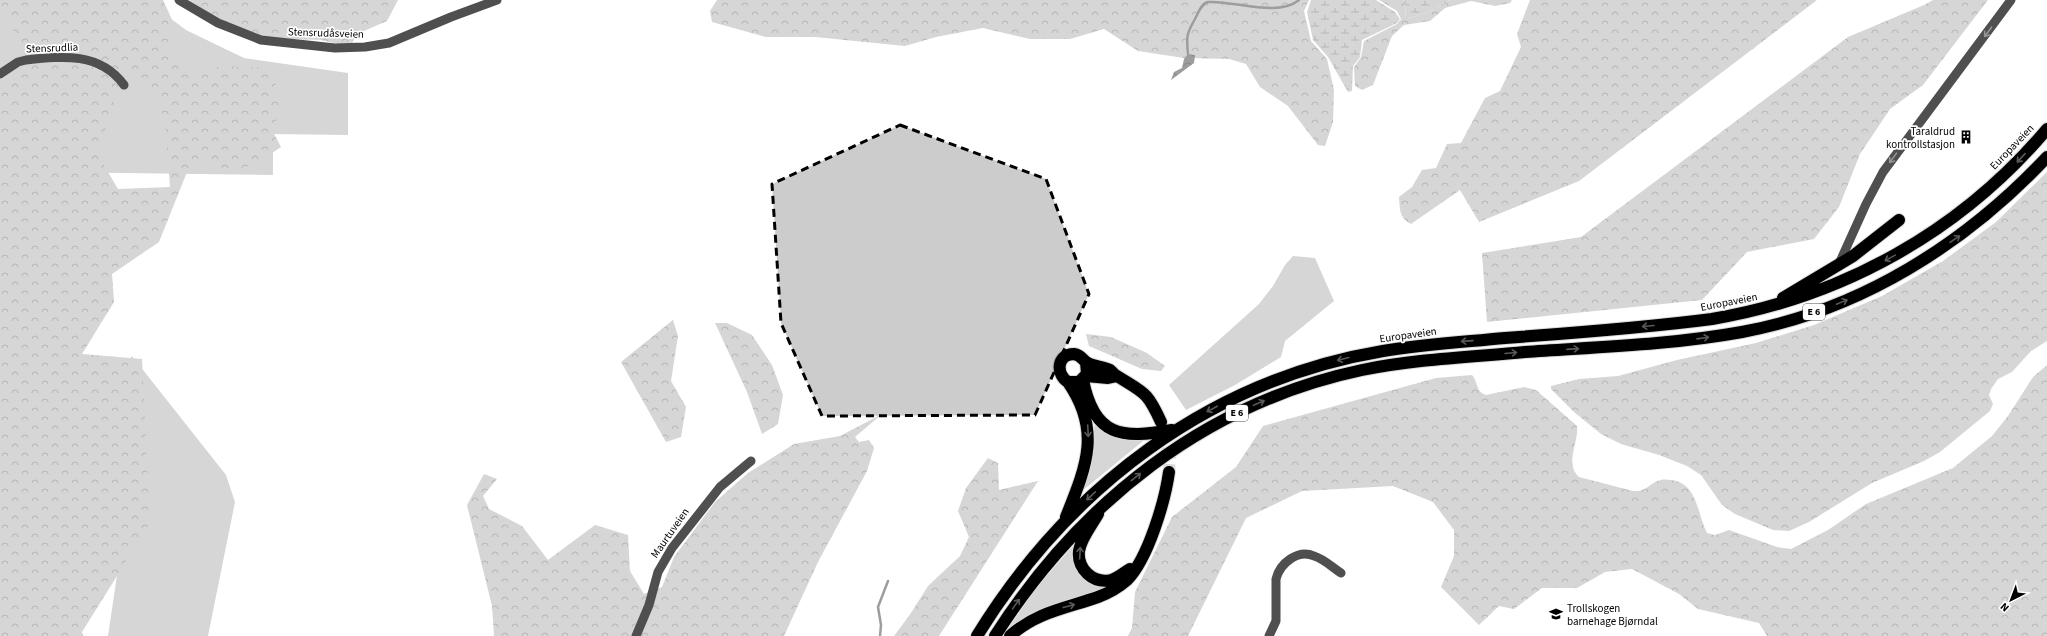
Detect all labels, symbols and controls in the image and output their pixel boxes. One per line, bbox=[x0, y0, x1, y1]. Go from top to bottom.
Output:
street label: Stensrudåsveien bbox=[288, 24, 364, 42]
one-way arrow bbox=[1983, 26, 1992, 37]
street label: Stensrudlia bbox=[26, 40, 78, 56]
street label: Europaveien bbox=[1987, 121, 2037, 173]
place label: Taraldrud kontrollstasjon bbox=[1886, 124, 1955, 152]
building icon: Taraldrud kontrollstasjon bbox=[1958, 129, 1974, 145]
one-way arrow bbox=[1889, 153, 1897, 164]
one-way arrow bbox=[2016, 153, 2026, 163]
one-way arrow bbox=[1949, 235, 1960, 243]
one-way arrow bbox=[1884, 255, 1896, 263]
street label: Europaveien bbox=[1699, 289, 1759, 315]
one-way arrow bbox=[1835, 297, 1847, 305]
road number: E 6 bbox=[1803, 304, 1825, 320]
one-way arrow bbox=[1642, 323, 1655, 330]
street label: Europaveien bbox=[1378, 324, 1438, 346]
one-way arrow bbox=[1696, 334, 1709, 342]
one-way arrow bbox=[1461, 338, 1474, 345]
one-way arrow bbox=[1566, 345, 1579, 352]
one-way arrow bbox=[1504, 350, 1517, 357]
one-way arrow bbox=[1337, 356, 1350, 364]
one-way arrow bbox=[1252, 399, 1264, 407]
road number: E 6 bbox=[1226, 405, 1248, 421]
one-way arrow bbox=[1206, 406, 1218, 414]
one-way arrow bbox=[1084, 424, 1092, 437]
one-way arrow bbox=[1130, 472, 1141, 481]
one-way arrow bbox=[1086, 491, 1096, 500]
street label: Maurtuveien bbox=[647, 505, 693, 561]
one-way arrow bbox=[1076, 547, 1084, 560]
north arrow bbox=[1991, 580, 2031, 620]
one-way arrow bbox=[1012, 598, 1020, 609]
text: N bbox=[1997, 599, 2012, 615]
place label: Trollskogen barnehage Bjørndal bbox=[1567, 601, 1658, 629]
one-way arrow bbox=[1062, 602, 1075, 609]
school or university icon: Trollskogen barnehage Bjørndal bbox=[1548, 606, 1564, 622]

